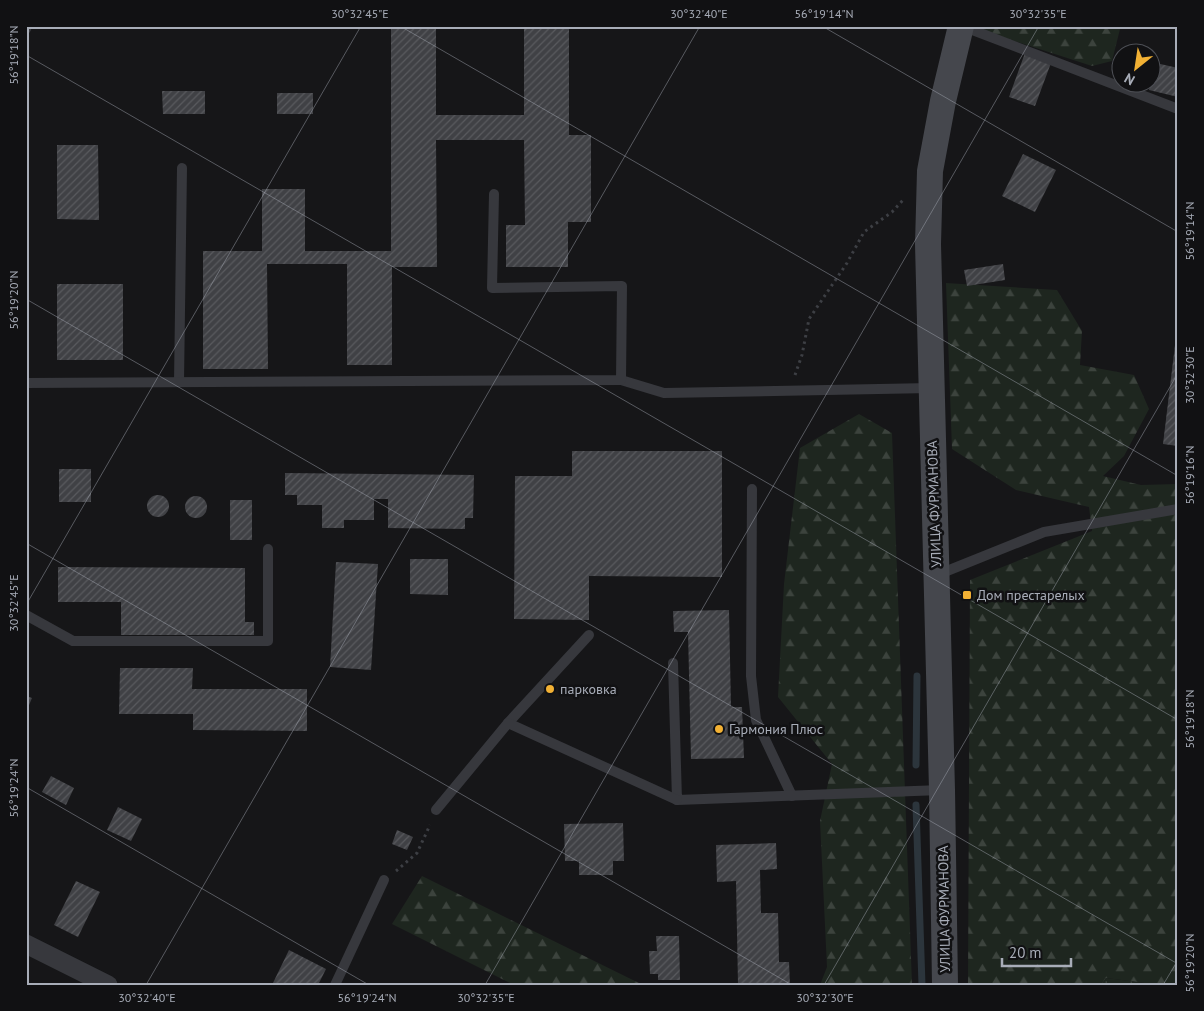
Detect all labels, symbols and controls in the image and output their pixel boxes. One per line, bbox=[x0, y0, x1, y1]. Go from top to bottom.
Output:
text: 30°32'45"E bbox=[331, 6, 389, 21]
text: 30°32'40"E bbox=[670, 6, 728, 21]
text: 56°19'14"N bbox=[794, 6, 854, 21]
text: 30°32'35"E bbox=[1009, 6, 1067, 21]
text: 56°19'18"N bbox=[6, 25, 21, 85]
north arrow bbox=[1112, 42, 1162, 92]
text: N bbox=[1121, 69, 1138, 89]
text: 56°19'14"N bbox=[1182, 201, 1197, 261]
text: 56°19'20"N bbox=[6, 270, 21, 330]
text: 30°32'30"E bbox=[1182, 346, 1197, 404]
street label: УЛИЦА ФУРМАНОВА bbox=[923, 439, 945, 568]
text: 56°19'16"N bbox=[1182, 445, 1197, 505]
text: 30°32'45"E bbox=[6, 574, 21, 632]
place label: Дом престарелых bbox=[977, 586, 1085, 604]
marker: Дом престарелых bbox=[961, 589, 973, 601]
place label: парковка bbox=[560, 680, 617, 698]
marker: парковка bbox=[544, 683, 556, 695]
text: 56°19'18"N bbox=[1182, 689, 1197, 749]
place label: Гармония Плюс bbox=[729, 720, 823, 738]
marker: Гармония Плюс bbox=[713, 723, 725, 735]
text: 56°19'24"N bbox=[6, 758, 21, 818]
street label: УЛИЦА ФУРМАНОВА bbox=[934, 844, 954, 973]
text: 56°19'20"N bbox=[1182, 933, 1197, 993]
scale bar bbox=[1002, 936, 1070, 968]
text: 20 m bbox=[1009, 943, 1042, 962]
text: 30°32'40"E bbox=[118, 990, 176, 1005]
text: 56°19'24"N bbox=[337, 990, 397, 1005]
text: 30°32'35"E bbox=[457, 990, 515, 1005]
text: 30°32'30"E bbox=[796, 990, 854, 1005]

